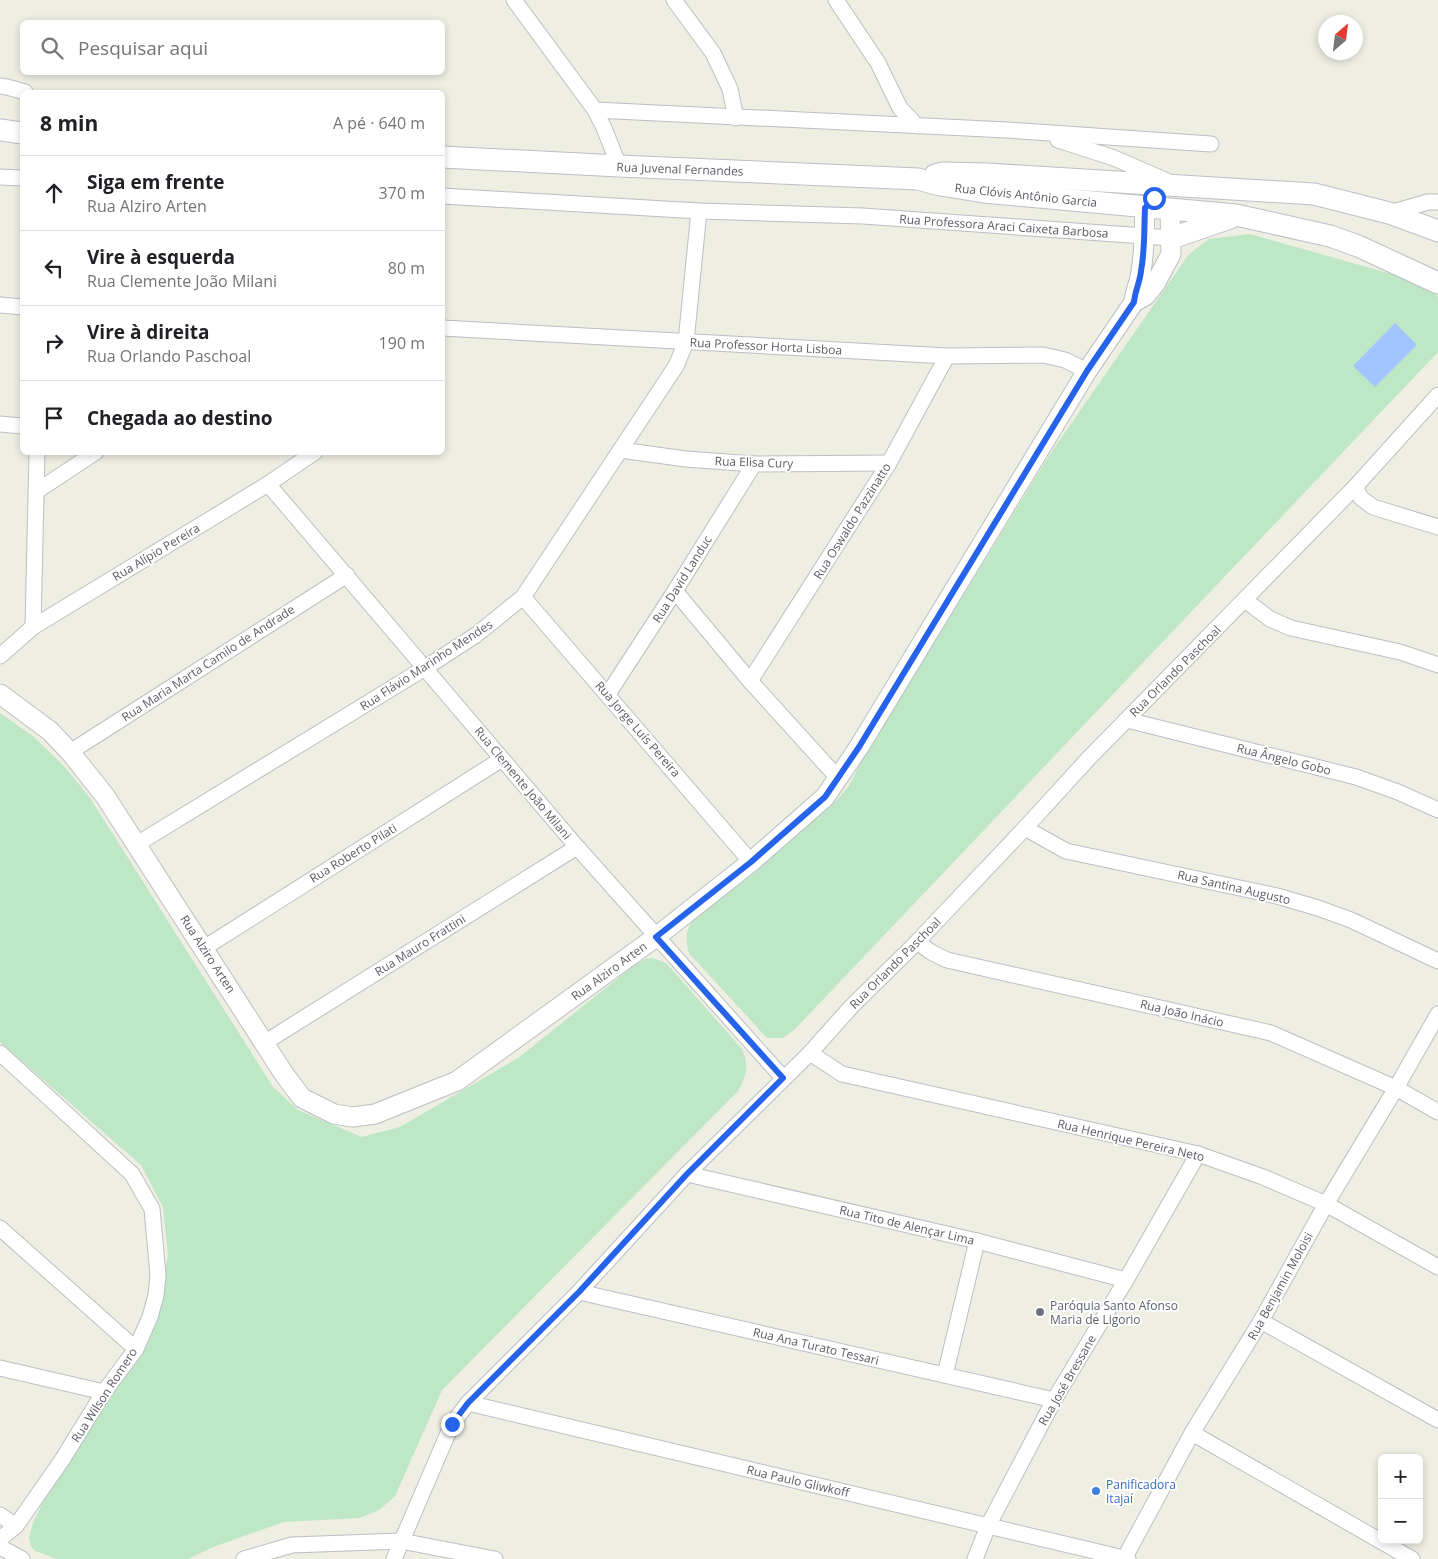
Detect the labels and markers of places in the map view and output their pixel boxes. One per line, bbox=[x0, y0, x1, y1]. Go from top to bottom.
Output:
place label: Paróquia Santo Afonso Maria de Ligorio bbox=[1050, 1297, 1178, 1328]
marker: Paróquia Santo Afonso Maria de Ligorio bbox=[1034, 1306, 1046, 1318]
place label: Panificadora Itajaí bbox=[1106, 1476, 1176, 1507]
marker: Panificadora Itajaí bbox=[1090, 1485, 1102, 1497]

